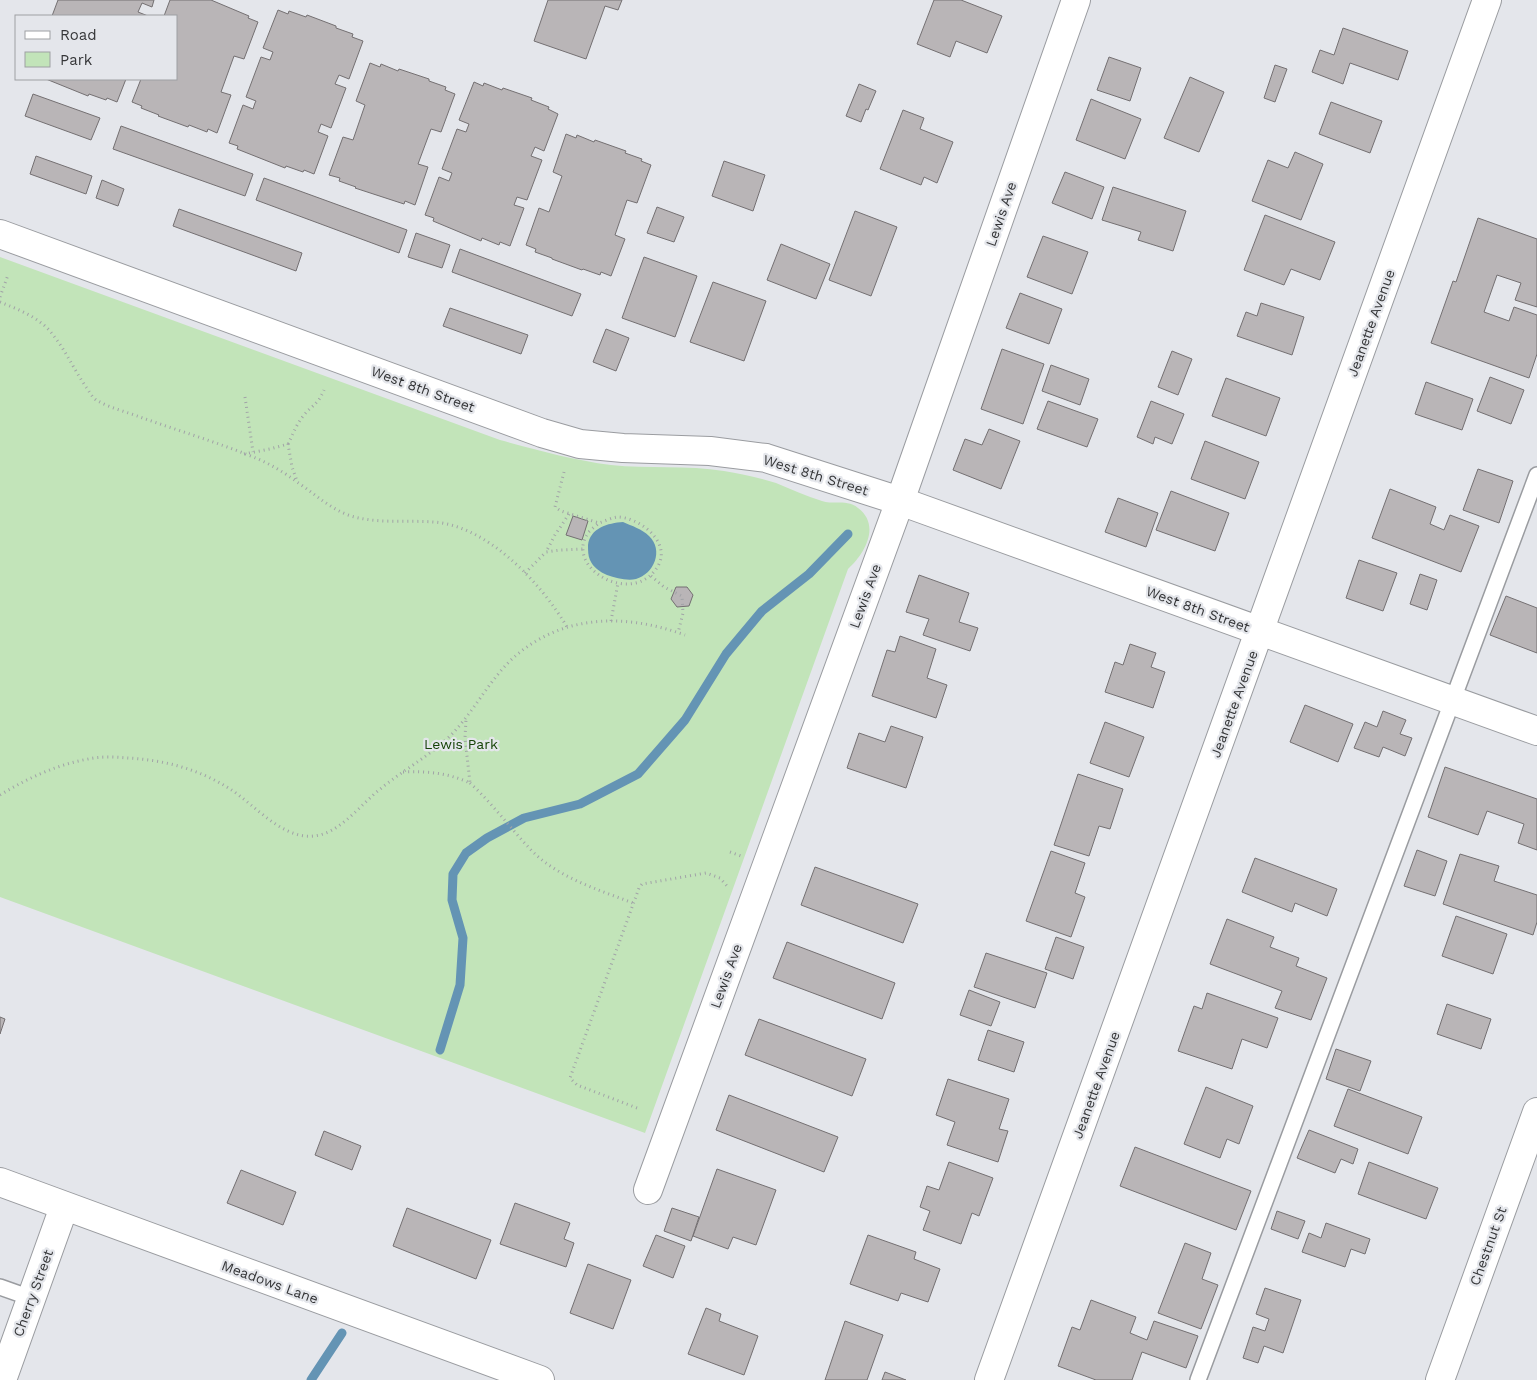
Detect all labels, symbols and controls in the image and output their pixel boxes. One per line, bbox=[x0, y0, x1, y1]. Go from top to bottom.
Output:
legend bbox=[15, 15, 178, 80]
text: Road bbox=[60, 26, 97, 44]
text: Park bbox=[60, 51, 93, 69]
street label: Lewis Ave bbox=[982, 180, 1020, 248]
street label: Jeanette Avenue bbox=[1344, 267, 1398, 379]
street label: West 8th Street bbox=[369, 363, 477, 415]
street label: West 8th Street bbox=[761, 451, 871, 499]
street label: Lewis Ave bbox=[846, 562, 884, 630]
street label: West 8th Street bbox=[1144, 583, 1252, 635]
street label: Jeanette Avenue bbox=[1207, 648, 1261, 760]
park label: Lewis Park bbox=[424, 736, 498, 752]
street label: Lewis Ave bbox=[707, 942, 745, 1010]
street label: Jeanette Avenue bbox=[1069, 1029, 1123, 1141]
street label: Chestnut St bbox=[1466, 1204, 1510, 1287]
street label: Cherry Street bbox=[10, 1247, 56, 1339]
street label: Meadows Lane bbox=[220, 1257, 320, 1307]

